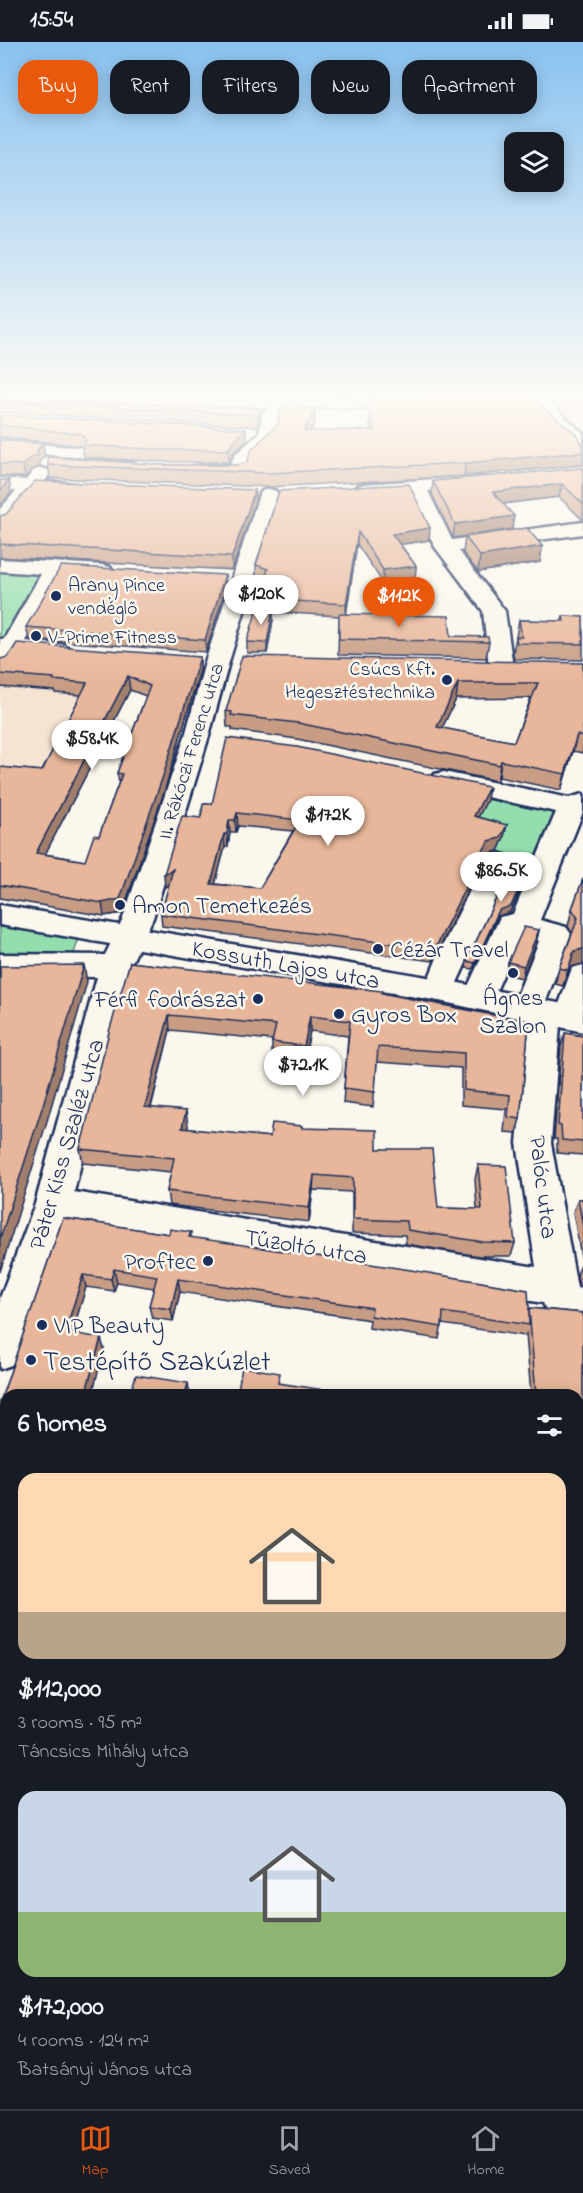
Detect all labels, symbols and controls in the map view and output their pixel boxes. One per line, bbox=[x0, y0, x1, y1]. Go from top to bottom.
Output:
text: 15:54 bbox=[30, 5, 73, 37]
chip: Buy bbox=[18, 60, 98, 114]
chip: Rent bbox=[110, 60, 190, 114]
chip: Filters bbox=[202, 60, 299, 114]
chip: New bbox=[311, 60, 390, 114]
chip: Apartment bbox=[402, 60, 537, 114]
map controls bbox=[504, 132, 564, 192]
button: layers bbox=[504, 132, 564, 192]
place label: Arany Pince vendéglő bbox=[68, 572, 165, 625]
pin: $120K bbox=[219, 575, 303, 626]
pin: $112K bbox=[357, 577, 441, 628]
text: $120K bbox=[238, 580, 284, 609]
text: $112K bbox=[377, 582, 421, 611]
marker: Arany Pince vendéglő bbox=[49, 589, 63, 603]
place label: V-Prime Fitness bbox=[47, 624, 177, 653]
marker: V-Prime Fitness bbox=[29, 629, 43, 643]
place label: Csúcs Kft. Hegesztéstechnika bbox=[285, 656, 435, 709]
street label: II. Rákóczi Ferenc utca bbox=[152, 660, 233, 844]
marker: Csúcs Kft. Hegesztéstechnika bbox=[440, 673, 454, 687]
pin: $58.4K bbox=[43, 720, 141, 771]
text: $58.4K bbox=[65, 725, 119, 754]
pin: $172K bbox=[286, 796, 370, 847]
text: $172K bbox=[305, 801, 351, 830]
pin: $86.5K bbox=[452, 852, 550, 903]
text: $86.5K bbox=[474, 857, 528, 886]
place label: Amon Temetkezés bbox=[132, 890, 312, 925]
marker: Amon Temetkezés bbox=[113, 898, 127, 912]
street label: Kossuth Lajos utca bbox=[189, 933, 382, 1000]
place label: Cézár Travel bbox=[390, 934, 509, 969]
marker: Cézár Travel bbox=[371, 942, 385, 956]
marker: Ágnes Szalon bbox=[506, 966, 520, 980]
place label: Ágnes Szalon bbox=[480, 982, 546, 1045]
place label: Férfi fodrászat bbox=[93, 984, 246, 1019]
marker: Férfi fodrászat bbox=[251, 992, 265, 1006]
place label: Gyros Box bbox=[351, 999, 457, 1035]
marker: Gyros Box bbox=[332, 1007, 346, 1021]
street label: Páter Kiss Szaléz utca bbox=[22, 1035, 115, 1254]
pin: $72.1K bbox=[254, 1046, 352, 1097]
text: $72.1K bbox=[278, 1051, 328, 1080]
street label: Palóc utca bbox=[518, 1134, 565, 1241]
street label: Tűzoltó utca bbox=[242, 1222, 369, 1275]
place label: Proftec bbox=[124, 1246, 196, 1281]
marker: Proftec bbox=[201, 1254, 215, 1268]
place label: VIP Beauty bbox=[53, 1310, 164, 1346]
marker: VIP Beauty bbox=[35, 1318, 49, 1332]
place label: Testépítő Szakúzlet bbox=[43, 1343, 270, 1384]
marker: Testépítő Szakúzlet bbox=[24, 1353, 38, 1367]
text: 6 homes bbox=[18, 1406, 107, 1444]
icon: filters bbox=[533, 1409, 566, 1442]
icon: home bbox=[238, 1512, 346, 1620]
text: $112,000 bbox=[18, 1671, 101, 1709]
text: 3 rooms · 95 m² bbox=[18, 1709, 142, 1738]
text: Táncsics Mihály utca bbox=[18, 1738, 189, 1767]
icon: home bbox=[238, 1830, 346, 1938]
text: $172,000 bbox=[18, 1989, 104, 2027]
text: 4 rooms · 124 m² bbox=[18, 2027, 149, 2056]
text: Batsányi János utca bbox=[18, 2056, 192, 2085]
tab: Map bbox=[79, 2122, 112, 2182]
tab: Saved bbox=[269, 2122, 310, 2182]
tab: Home bbox=[467, 2122, 504, 2182]

